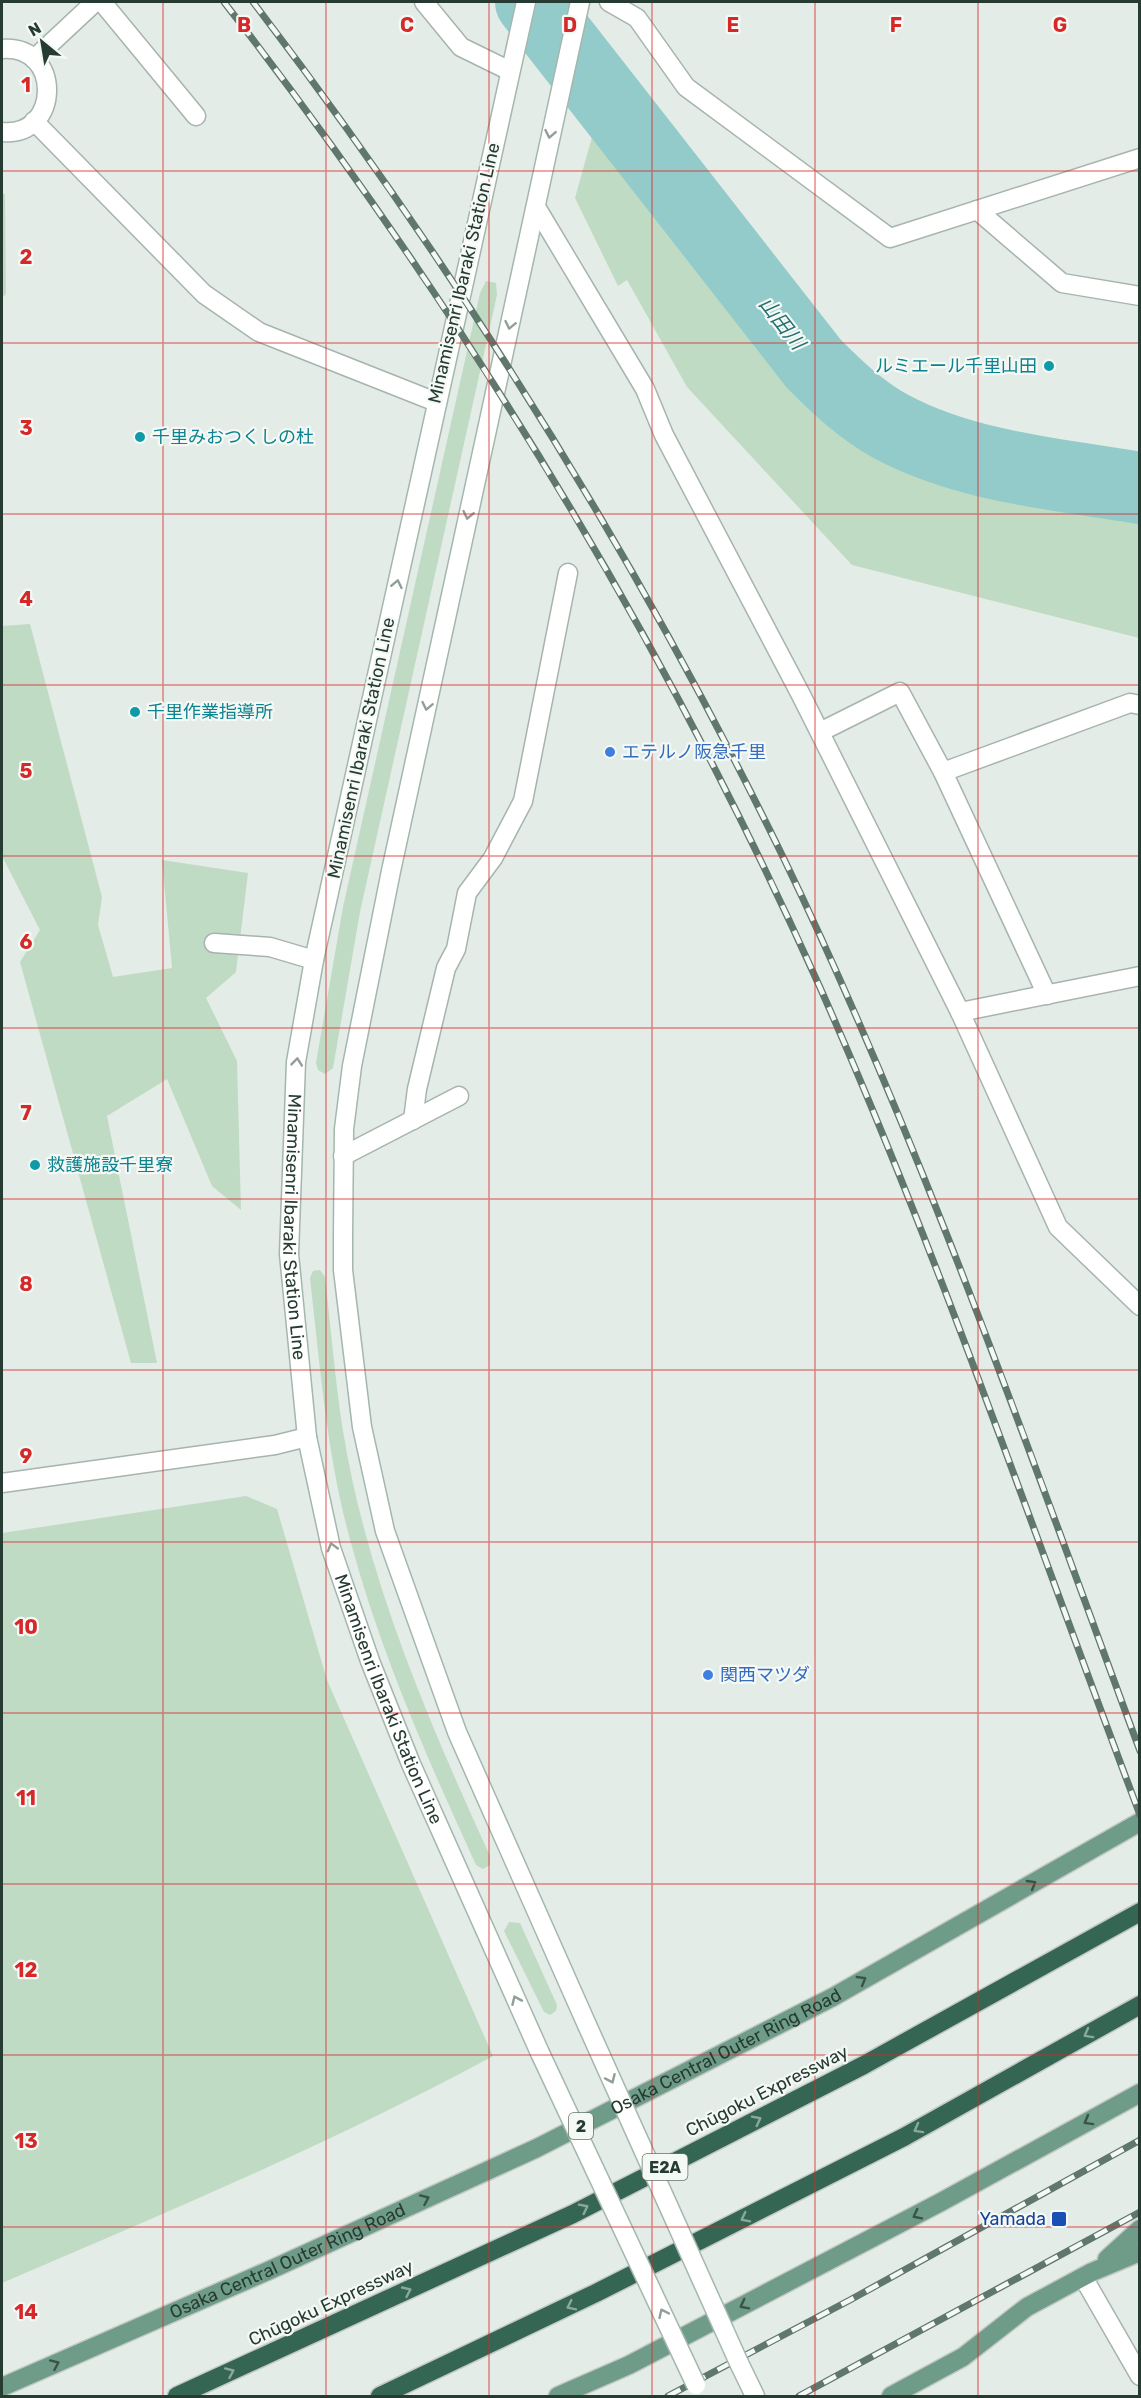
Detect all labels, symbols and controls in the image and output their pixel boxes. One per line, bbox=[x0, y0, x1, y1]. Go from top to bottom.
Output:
north arrow bbox=[12, 12, 72, 72]
text: B bbox=[237, 13, 251, 37]
text: C bbox=[400, 13, 414, 37]
text: D bbox=[563, 13, 577, 37]
text: E bbox=[727, 13, 739, 37]
text: F bbox=[890, 13, 902, 37]
text: G bbox=[1053, 13, 1067, 37]
text: N bbox=[25, 18, 44, 41]
text: 1 bbox=[21, 73, 31, 97]
one-way arrow bbox=[544, 129, 557, 139]
street label: Minamisenri Ibaraki Station Line bbox=[423, 141, 505, 405]
text: 2 bbox=[20, 245, 33, 269]
water label: 山田川 bbox=[754, 292, 811, 356]
one-way arrow bbox=[504, 320, 517, 330]
place label: ルミエール千里山田 bbox=[875, 355, 1037, 377]
marker: ルミエール千里山田 bbox=[1042, 359, 1056, 373]
text: 3 bbox=[19, 416, 33, 440]
place label: 千里みおつくしの杜 bbox=[152, 426, 314, 448]
marker: 千里みおつくしの杜 bbox=[133, 430, 147, 444]
one-way arrow bbox=[463, 510, 476, 520]
one-way arrow bbox=[390, 579, 403, 589]
text: 4 bbox=[19, 587, 33, 611]
street label: Minamisenri Ibaraki Station Line bbox=[323, 615, 399, 881]
place label: 千里作業指導所 bbox=[147, 701, 273, 723]
one-way arrow bbox=[421, 701, 434, 711]
marker: 千里作業指導所 bbox=[128, 705, 142, 719]
place label: エテルノ阪急千里 bbox=[622, 741, 766, 763]
marker: エテルノ阪急千里 bbox=[603, 745, 617, 759]
text: 5 bbox=[20, 759, 33, 783]
text: 6 bbox=[19, 930, 33, 954]
one-way arrow bbox=[290, 1058, 303, 1067]
street label: Minamisenri Ibaraki Station Line bbox=[278, 1093, 310, 1361]
text: 7 bbox=[20, 1101, 32, 1125]
place label: 救護施設千里寮 bbox=[47, 1154, 173, 1176]
marker: 救護施設千里寮 bbox=[28, 1158, 42, 1172]
text: 8 bbox=[19, 1272, 33, 1296]
text: 9 bbox=[20, 1444, 33, 1468]
one-way arrow bbox=[327, 1542, 339, 1553]
street label: Minamisenri Ibaraki Station Line bbox=[330, 1571, 447, 1828]
text: 10 bbox=[14, 1615, 38, 1639]
place label: 関西マツダ bbox=[720, 1664, 810, 1686]
marker: 関西マツダ bbox=[701, 1668, 715, 1682]
text: 11 bbox=[16, 1786, 36, 1810]
one-way arrow bbox=[1026, 1879, 1036, 1891]
text: 12 bbox=[15, 1958, 37, 1982]
one-way arrow bbox=[856, 1976, 866, 1988]
street label: Osaka Central Outer Ring Road bbox=[607, 1984, 845, 2120]
one-way arrow bbox=[512, 1995, 524, 2006]
one-way arrow bbox=[1084, 2027, 1095, 2038]
street label: Chūgoku Expressway bbox=[682, 2040, 852, 2142]
one-way arrow bbox=[604, 2072, 616, 2083]
road number: 2 bbox=[569, 2113, 593, 2139]
one-way arrow bbox=[1084, 2114, 1095, 2125]
one-way arrow bbox=[751, 2115, 762, 2127]
one-way arrow bbox=[914, 2122, 925, 2133]
text: 13 bbox=[14, 2129, 38, 2153]
road number: E2A bbox=[642, 2154, 688, 2180]
one-way arrow bbox=[419, 2194, 430, 2206]
street label: Osaka Central Outer Ring Road bbox=[166, 2199, 409, 2323]
one-way arrow bbox=[577, 2204, 588, 2216]
one-way arrow bbox=[913, 2208, 924, 2219]
place label: Yamada bbox=[980, 2208, 1046, 2230]
marker: Yamada bbox=[1050, 2210, 1068, 2228]
one-way arrow bbox=[740, 2211, 751, 2222]
street label: Chūgoku Expressway bbox=[245, 2255, 417, 2351]
one-way arrow bbox=[401, 2287, 412, 2299]
one-way arrow bbox=[566, 2298, 577, 2310]
one-way arrow bbox=[740, 2298, 751, 2309]
text: 14 bbox=[14, 2300, 38, 2324]
one-way arrow bbox=[658, 2308, 670, 2319]
one-way arrow bbox=[49, 2359, 60, 2371]
one-way arrow bbox=[223, 2368, 234, 2380]

